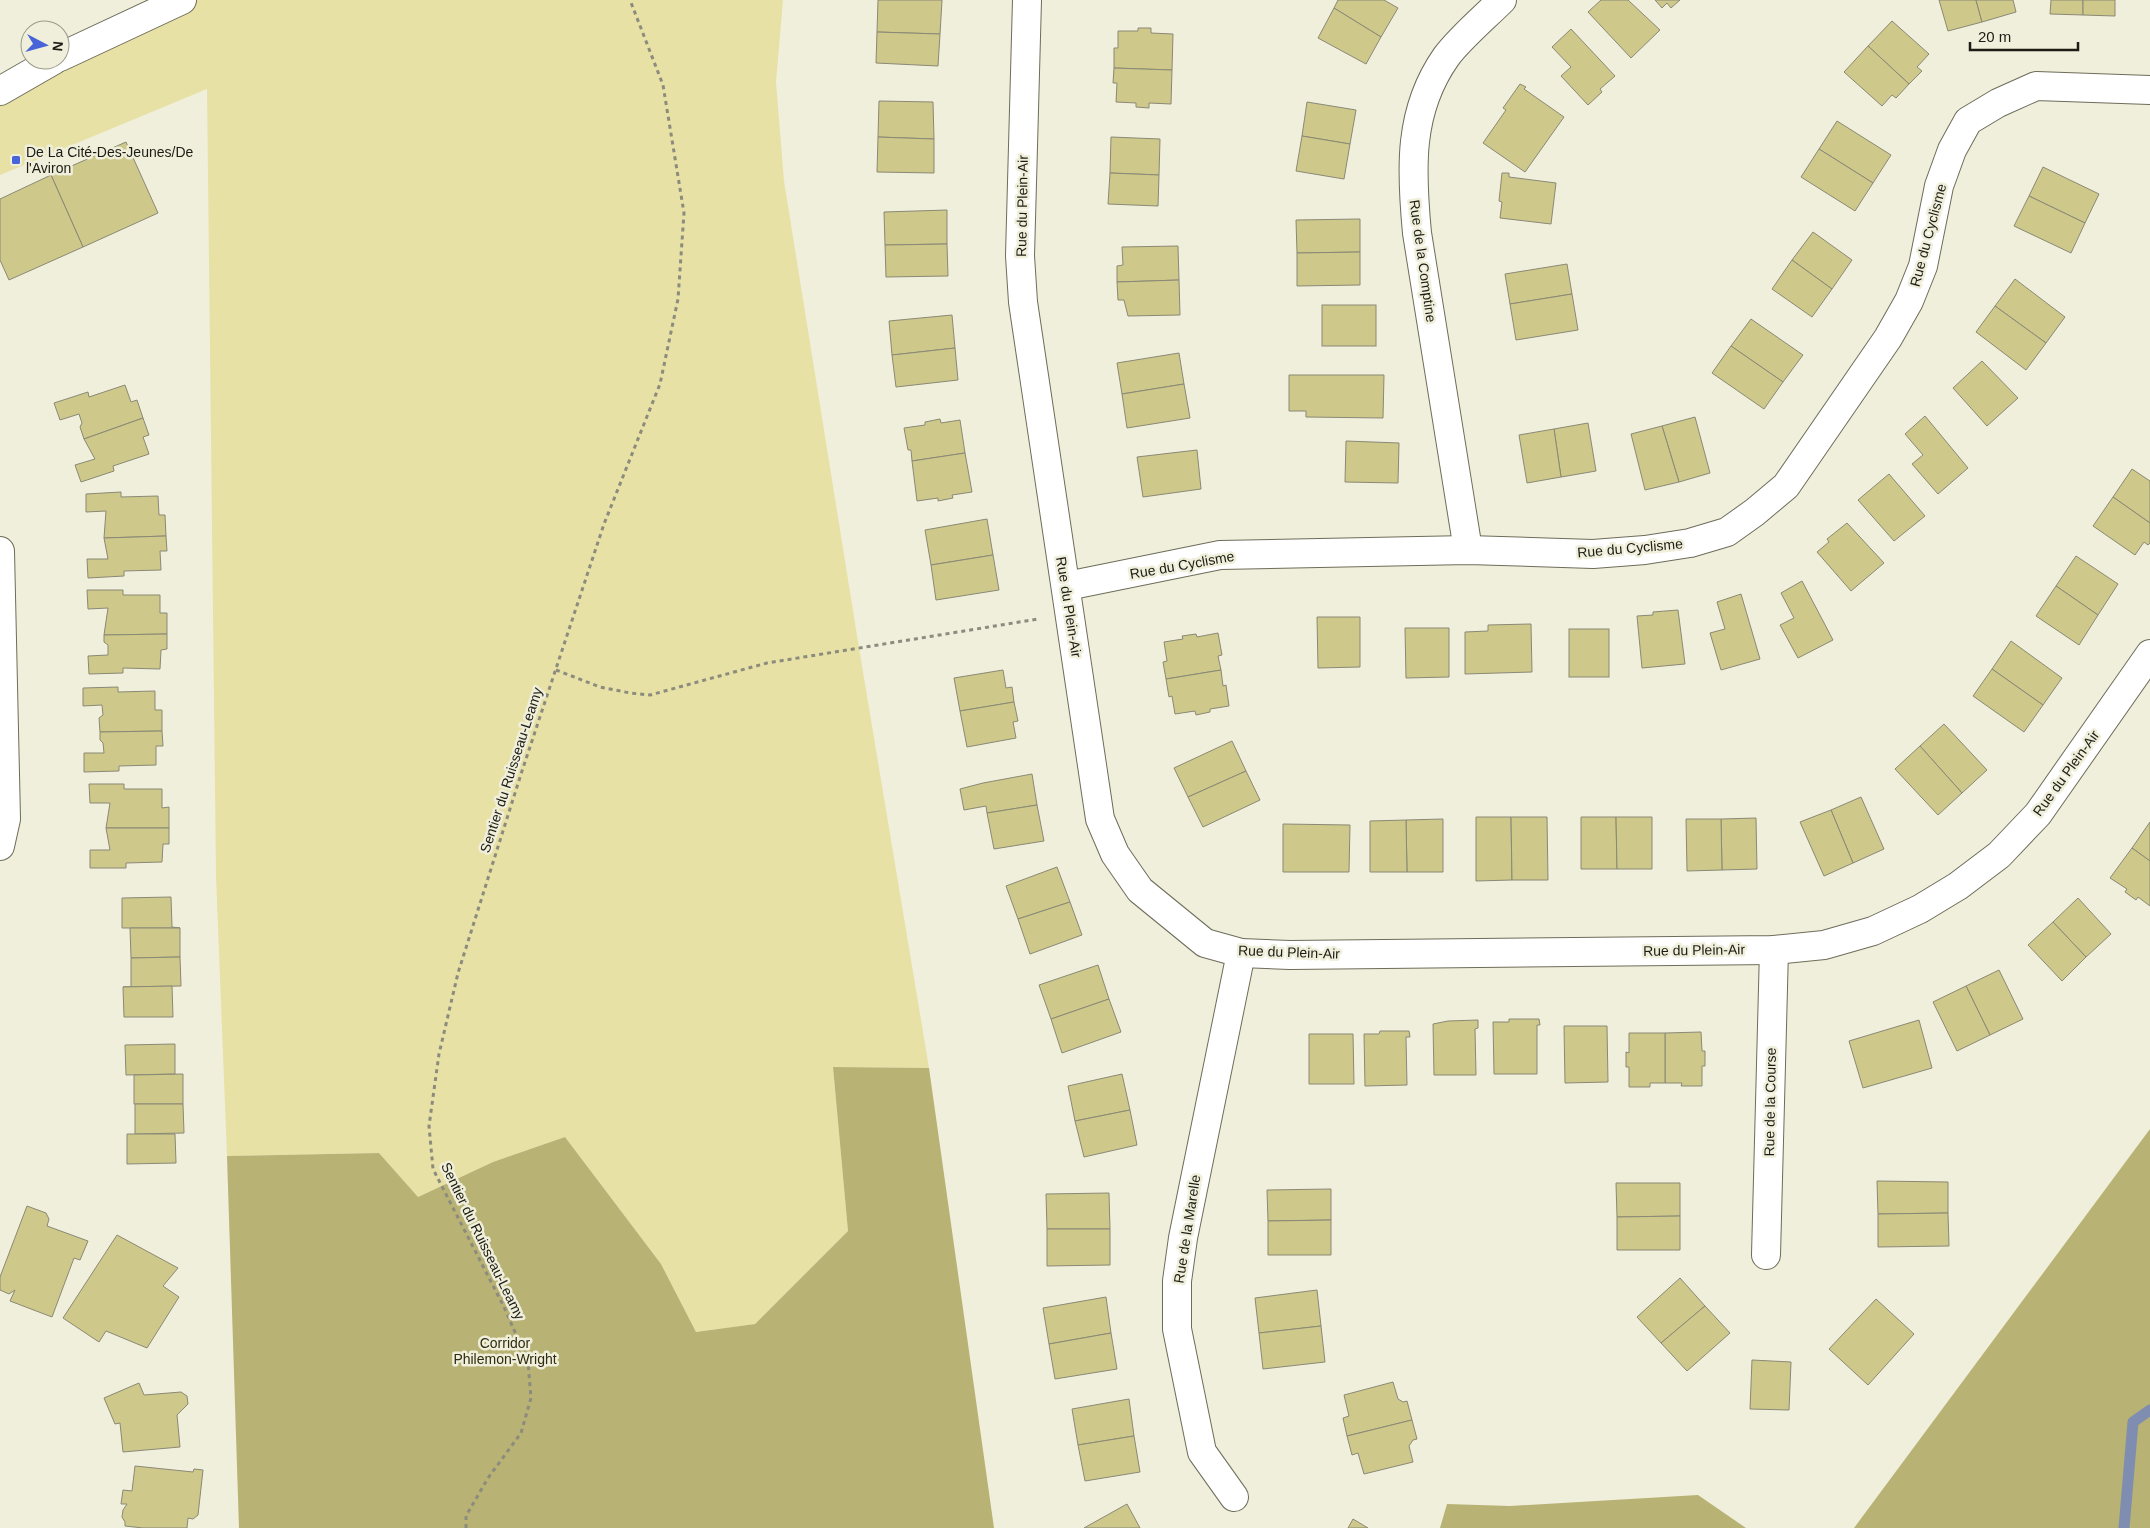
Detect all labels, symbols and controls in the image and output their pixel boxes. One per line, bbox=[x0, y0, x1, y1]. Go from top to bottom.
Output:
north arrow bbox=[20, 20, 70, 70]
scale bar bbox=[1970, 20, 2078, 52]
text: 20 m bbox=[1978, 28, 2011, 45]
text: N bbox=[49, 40, 66, 52]
place label: De La Cité-Des-Jeunes/De l'Aviron bbox=[26, 144, 194, 176]
marker: De La Cité-Des-Jeunes/De l'Aviron bbox=[10, 154, 22, 166]
street label: Rue du Plein-Air bbox=[1013, 155, 1031, 257]
street label: Rue du Cyclisme bbox=[1907, 182, 1949, 288]
street label: Rue de la Comptine bbox=[1406, 199, 1440, 324]
street label: Rue du Cyclisme bbox=[1577, 535, 1684, 561]
street label: Rue du Cyclisme bbox=[1129, 548, 1236, 582]
street label: Rue du Plein-Air bbox=[1053, 555, 1085, 659]
street label: Sentier du Ruisseau-Leamy bbox=[477, 685, 545, 855]
street label: Rue du Plein-Air bbox=[2030, 727, 2103, 819]
street label: Rue du Plein-Air bbox=[1643, 941, 1745, 959]
street label: Rue du Plein-Air bbox=[1238, 942, 1341, 962]
street label: Rue de la Course bbox=[1761, 1047, 1779, 1157]
street label: Sentier du Ruisseau-Leamy bbox=[438, 1160, 528, 1322]
street label: Rue de la Marelle bbox=[1171, 1173, 1204, 1284]
park label: Corridor Philemon-Wright bbox=[453, 1335, 557, 1367]

